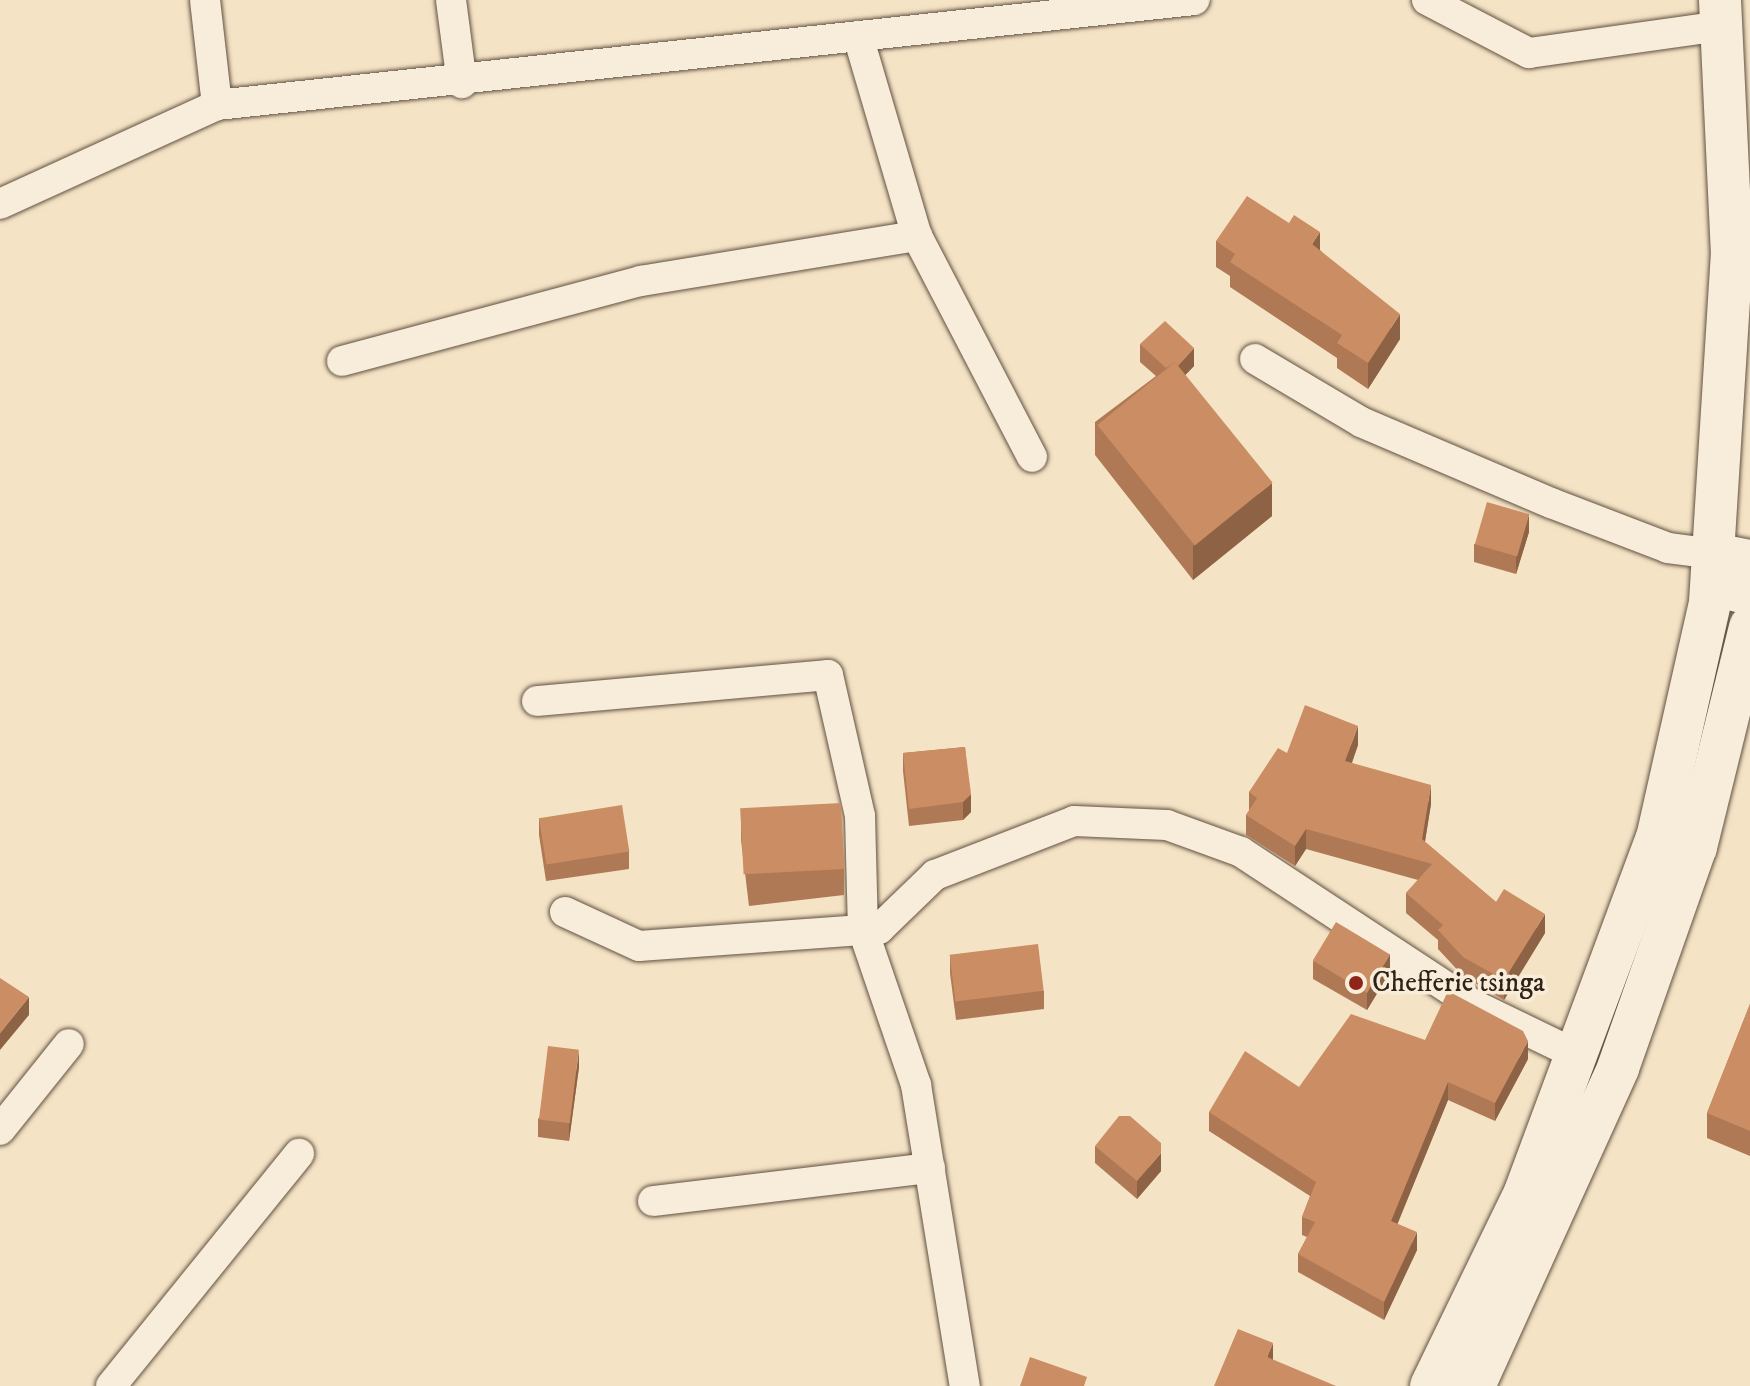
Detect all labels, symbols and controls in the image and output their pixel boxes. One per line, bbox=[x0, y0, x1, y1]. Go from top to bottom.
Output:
place label: Chefferie tsinga bbox=[1372, 966, 1545, 1000]
marker: Chefferie tsinga bbox=[1347, 974, 1365, 992]

